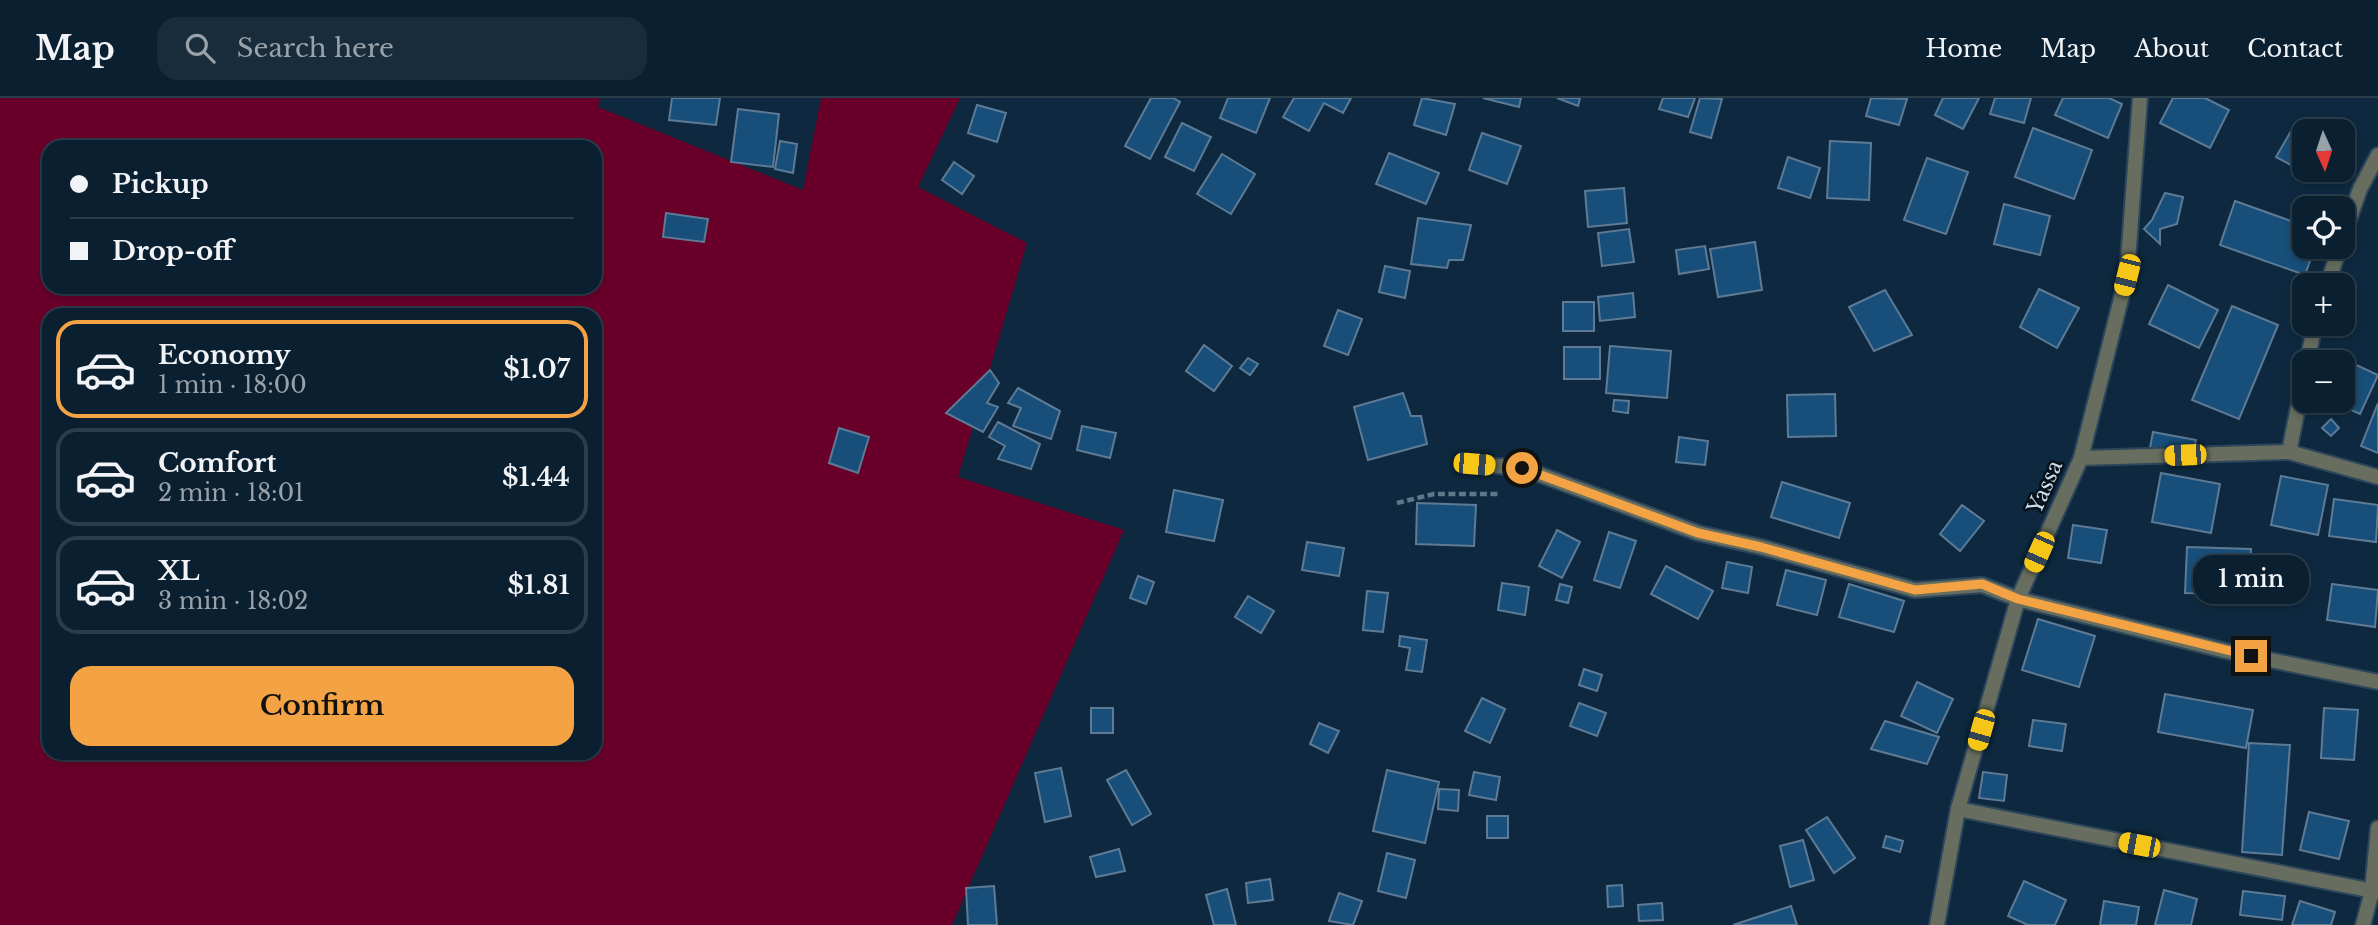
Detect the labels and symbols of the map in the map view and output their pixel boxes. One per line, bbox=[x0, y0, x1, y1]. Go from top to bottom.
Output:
north arrow bbox=[2292, 119, 2356, 182]
car bbox=[2112, 252, 2143, 298]
car bbox=[2164, 444, 2207, 466]
car bbox=[1453, 452, 1496, 476]
route start bbox=[1506, 452, 1538, 484]
street label: Yassa bbox=[2021, 456, 2068, 519]
car bbox=[2021, 529, 2058, 575]
callout: 1 min bbox=[2193, 554, 2309, 603]
route end bbox=[2235, 640, 2267, 672]
car bbox=[1966, 707, 1997, 753]
car bbox=[2117, 831, 2162, 859]

